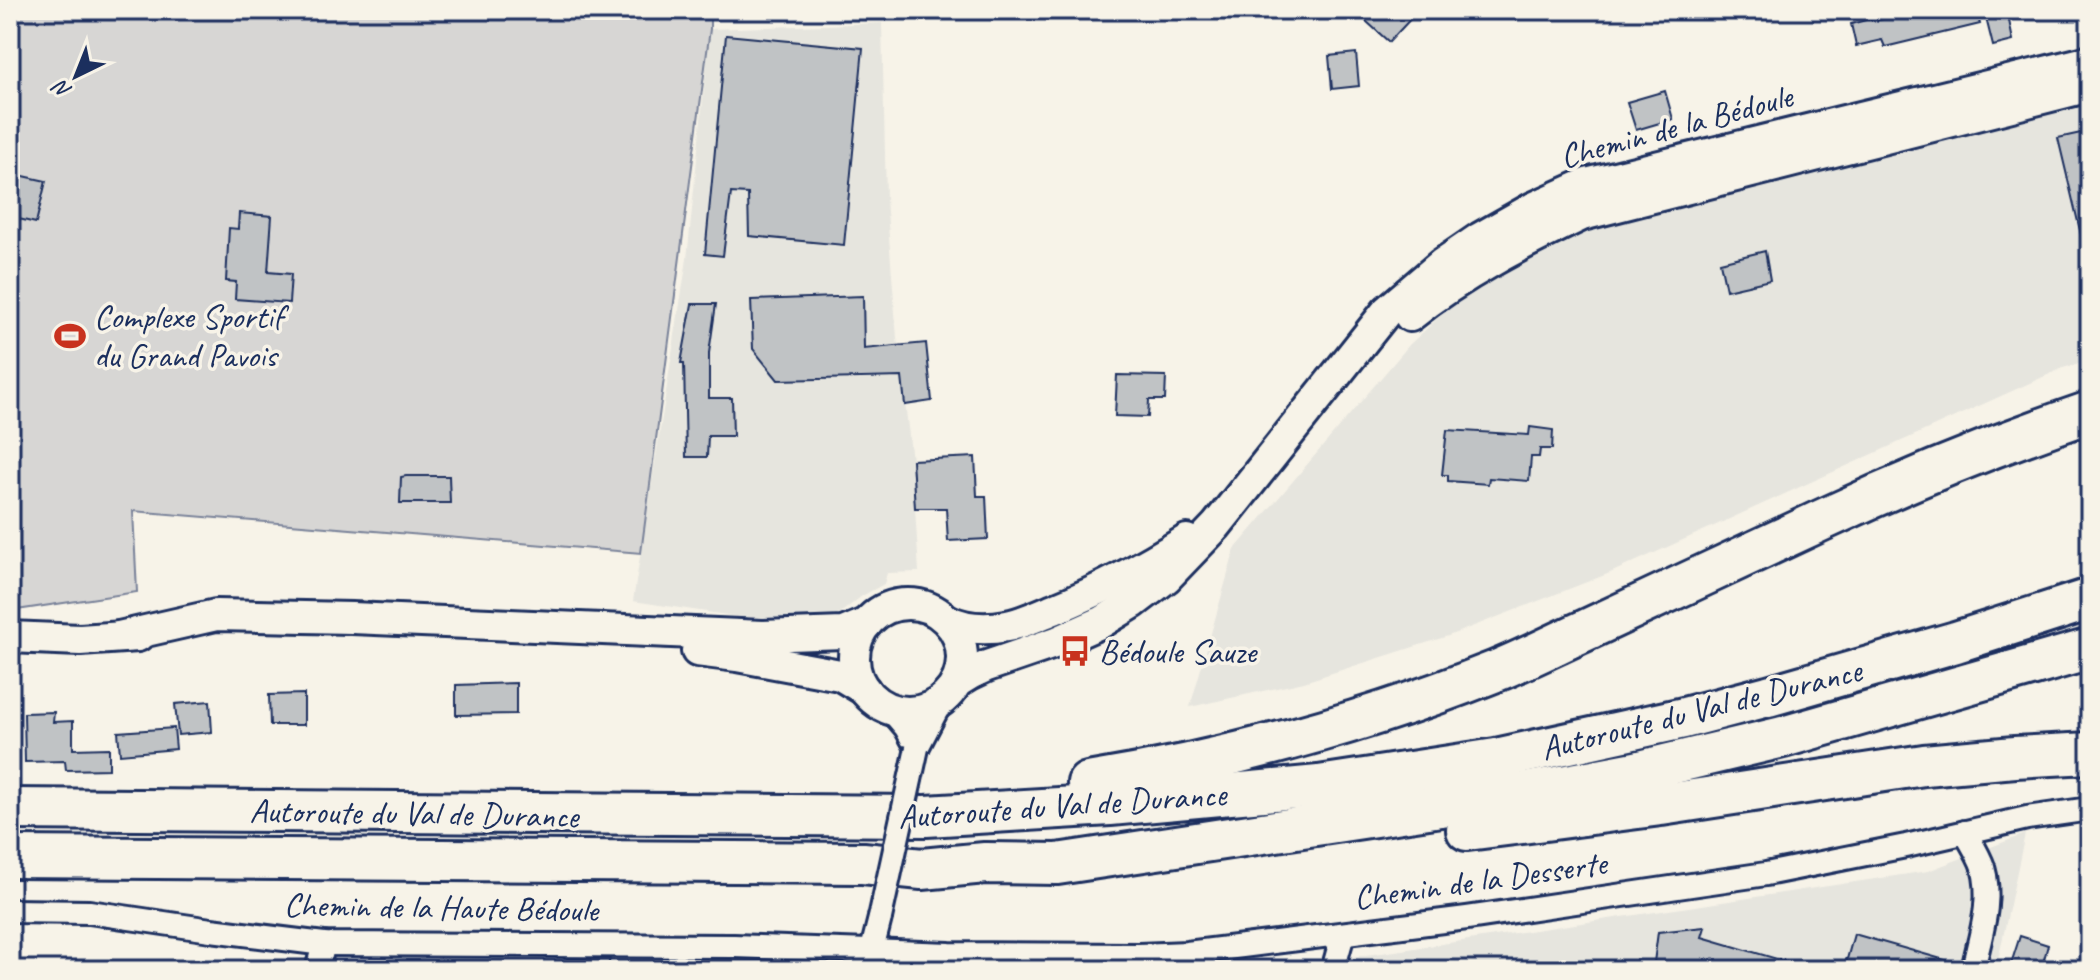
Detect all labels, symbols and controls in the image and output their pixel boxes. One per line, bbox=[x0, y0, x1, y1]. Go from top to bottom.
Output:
north arrow bbox=[36, 36, 116, 116]
text: N bbox=[46, 73, 78, 105]
street label: Chemin de la Bédoule bbox=[1555, 74, 1799, 178]
place label: Complexe Sportif du Grand Pavois bbox=[94, 295, 290, 377]
sports icon: Complexe Sportif du Grand Pavois bbox=[53, 319, 87, 353]
place label: Bédoule Sauze bbox=[1099, 630, 1258, 673]
bus stop icon: Bédoule Sauze bbox=[1058, 634, 1092, 668]
street label: Autoroute du Val de Durance bbox=[1536, 648, 1868, 770]
street label: Autoroute du Val de Durance bbox=[897, 772, 1229, 838]
street label: Autoroute du Val de Durance bbox=[249, 789, 581, 837]
street label: Chemin de la Desserte bbox=[1351, 841, 1612, 919]
street label: Chemin de la Haute Bédoule bbox=[284, 883, 600, 931]

